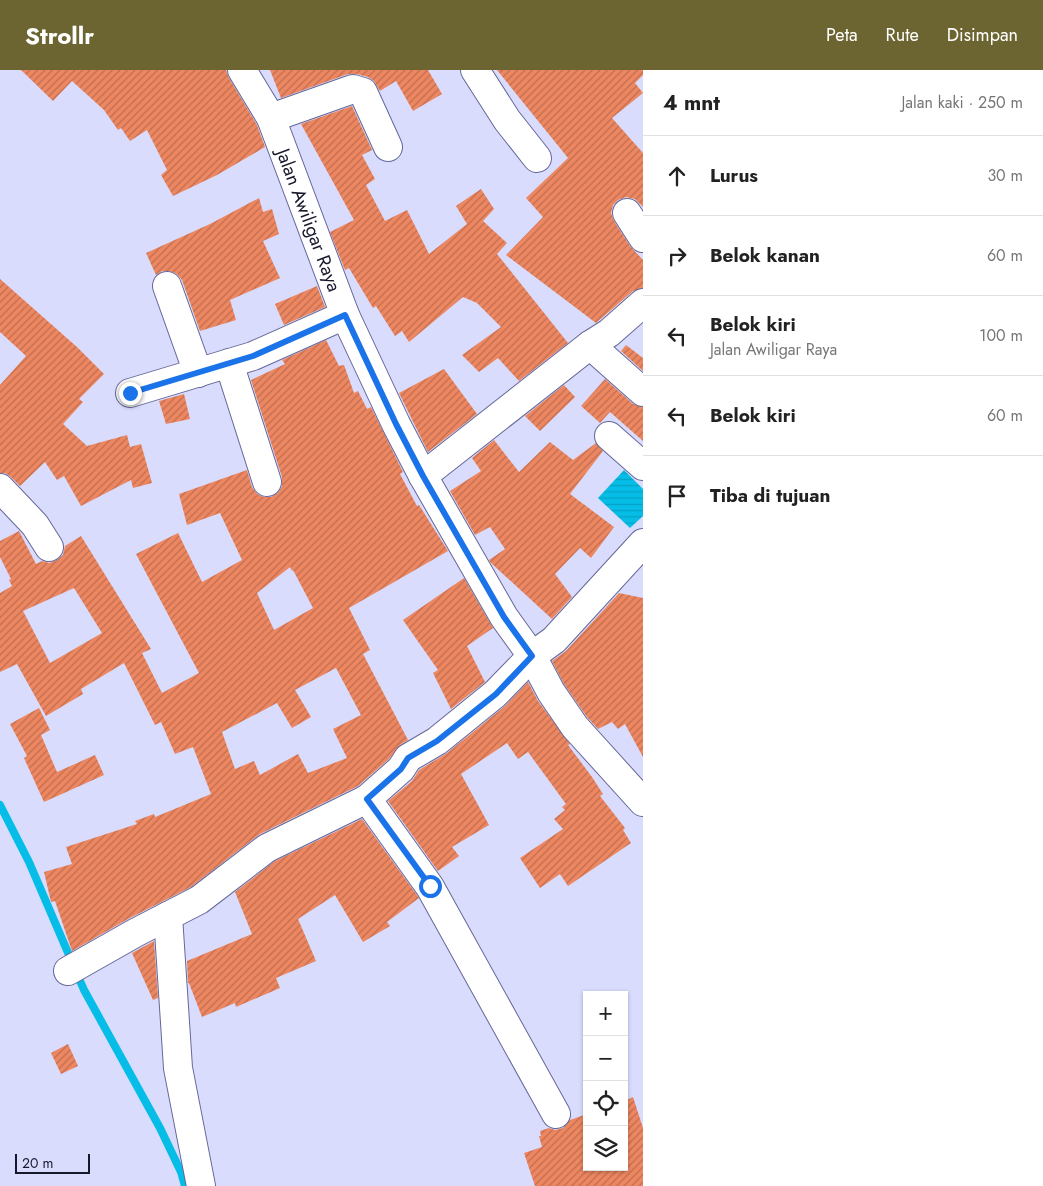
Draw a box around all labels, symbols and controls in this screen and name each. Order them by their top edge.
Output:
text: Strollr [25,18,94,53]
text: Peta [826,22,858,48]
text: Rute [886,22,919,48]
text: Disimpan [947,22,1018,48]
text: 4 mnt [663,88,720,118]
text: Jalan kaki · 250 m [902,91,1023,114]
street label: Jalan Awiligar Raya [269,142,348,296]
icon: ahead [663,162,691,190]
text: Lurus [710,162,758,189]
text: 30 m [987,164,1023,187]
icon: right [663,242,691,270]
text: Belok kanan [710,242,820,269]
text: 60 m [987,244,1023,267]
text: Belok kiri [710,311,796,338]
icon: left [663,322,691,350]
text: 100 m [979,324,1023,347]
text: Jalan Awiligar Raya [710,338,837,361]
route end [119,382,142,405]
icon: left [663,402,691,430]
text: Belok kiri [710,402,796,429]
text: 60 m [987,404,1023,427]
icon: arrive [663,482,691,510]
text: Tiba di tujuan [710,482,830,509]
route start [419,875,442,898]
map controls [583,991,628,1171]
button: + [583,991,628,1036]
button: − [583,1036,628,1081]
button: locate [583,1081,628,1126]
button: layers [583,1126,628,1171]
scale bar [15,1151,90,1174]
text: 20 m [22,1153,54,1173]

